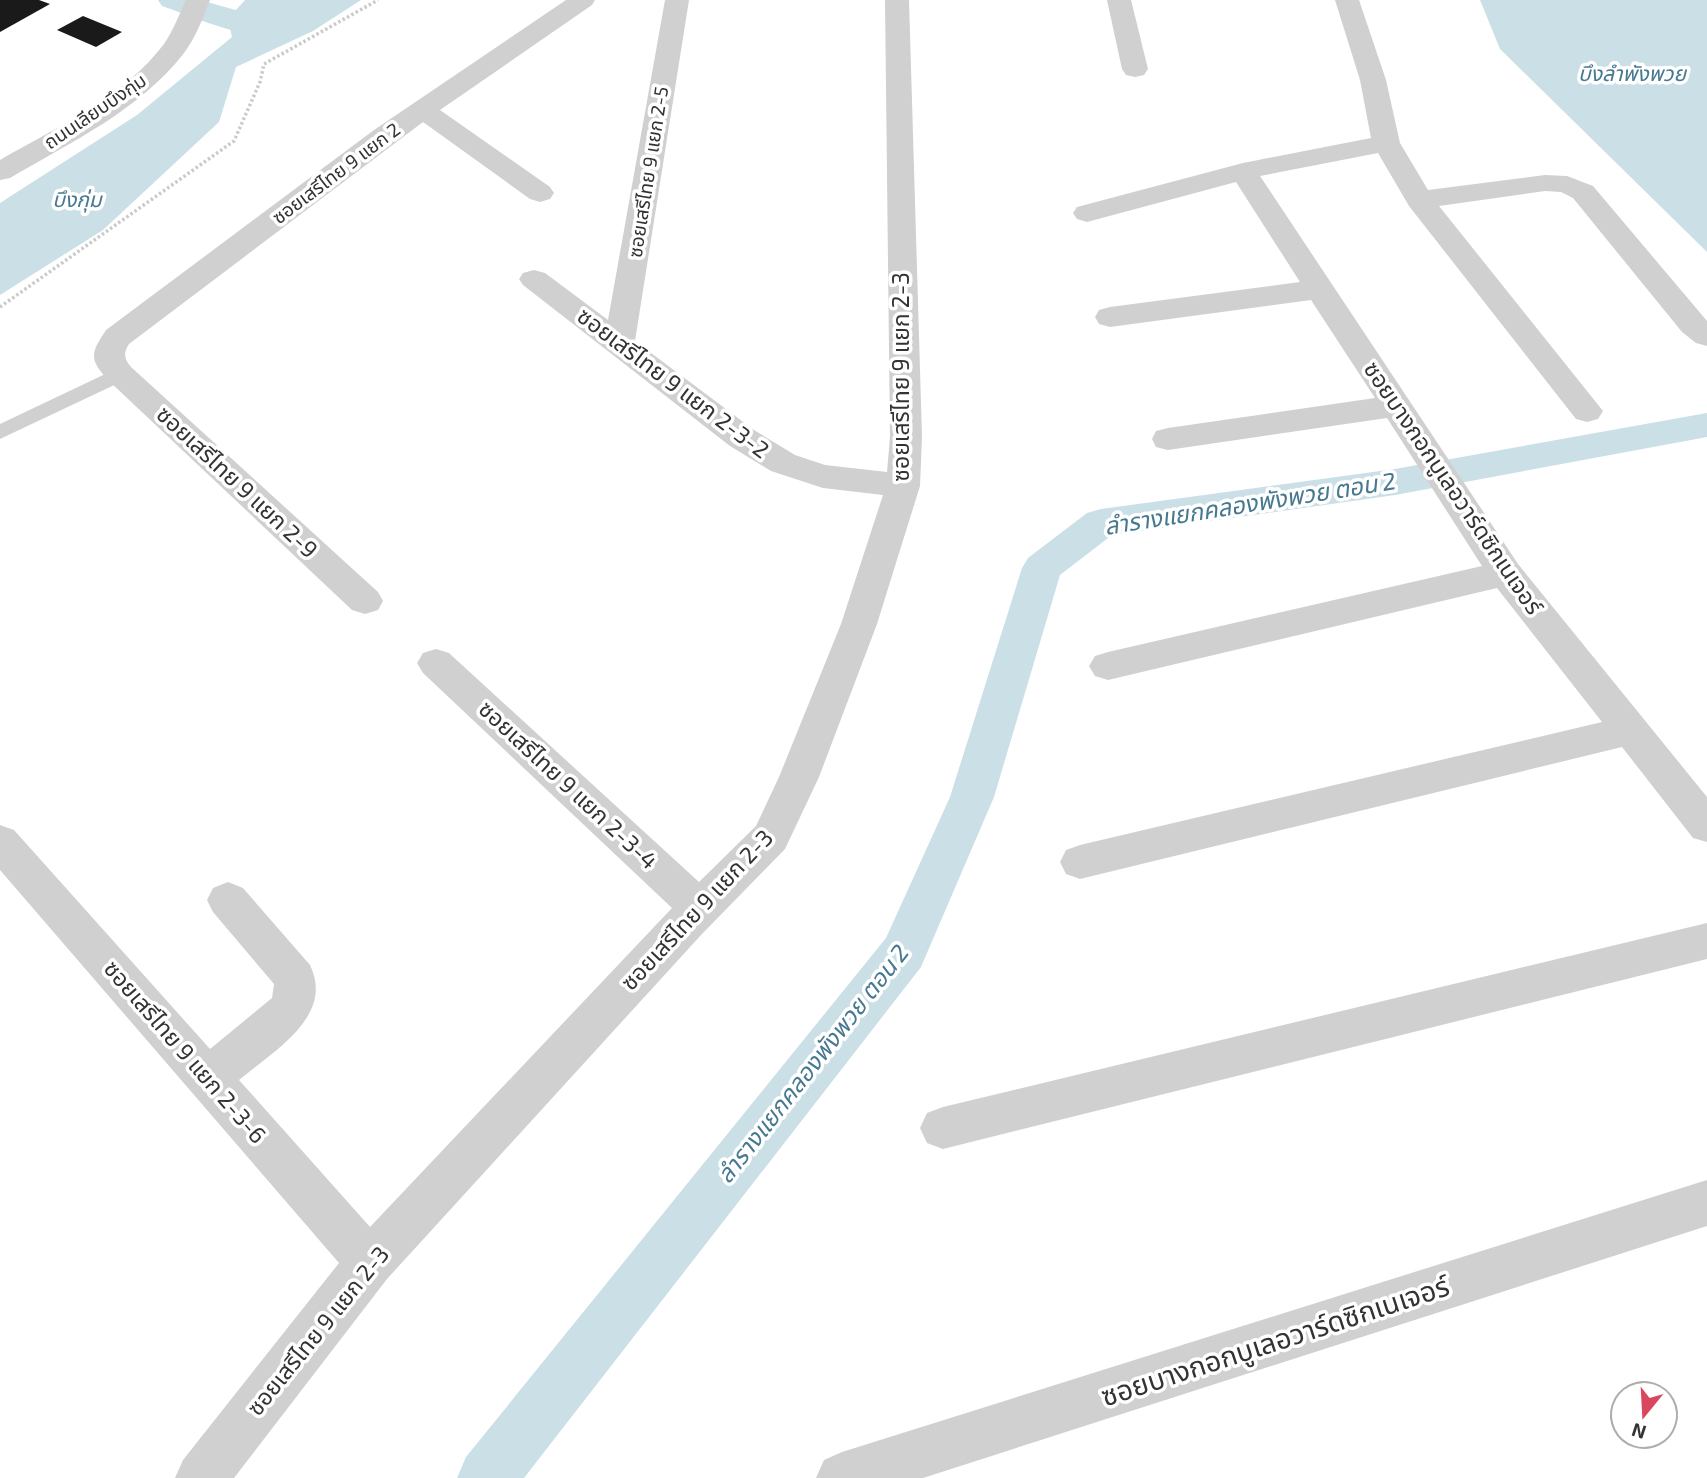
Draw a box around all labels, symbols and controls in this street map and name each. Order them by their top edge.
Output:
water label: บึงลำพังพวย [1578,60,1687,85]
street label: ถนนเลียบบึงกุ่ม [39,68,151,154]
street label: ซอยเสรีไทย 9 แยก 2-5 [623,85,672,259]
street label: ซอยเสรีไทย 9 แยก 2 [267,117,404,228]
water label: บึงกุ่ม [52,186,104,213]
street label: ซอยเสรีไทย 9 แยก 2-3 [886,272,914,482]
street label: ซอยเสรีไทย 9 แยก 2-3-2 [572,301,775,463]
street label: ซอยบางกอกบูเลอวาร์ดซิกเนเจอร์ [1357,356,1550,621]
street label: ซอยเสรีไทย 9 แยก 2-9 [151,399,324,563]
water label: ลำรางแยกคลองพังพวย ตอน 2 [1102,465,1398,540]
street label: ซอยเสรีไทย 9 แยก 2-3-4 [474,694,664,874]
street label: ซอยเสรีไทย 9 แยก 2-3 [615,823,778,996]
water label: ลำรางแยกคลองพังพวย ตอน 2 [710,938,914,1188]
street label: ซอยเสรีไทย 9 แยก 2-3-6 [99,954,273,1149]
street label: ซอยเสรีไทย 9 แยก 2-3 [240,1240,394,1421]
street label: ซอยบางกอกบูเลอวาร์ดซิกเนเจอร์ [1096,1267,1455,1414]
north arrow [1609,1380,1679,1450]
text: N [1629,1419,1649,1445]

